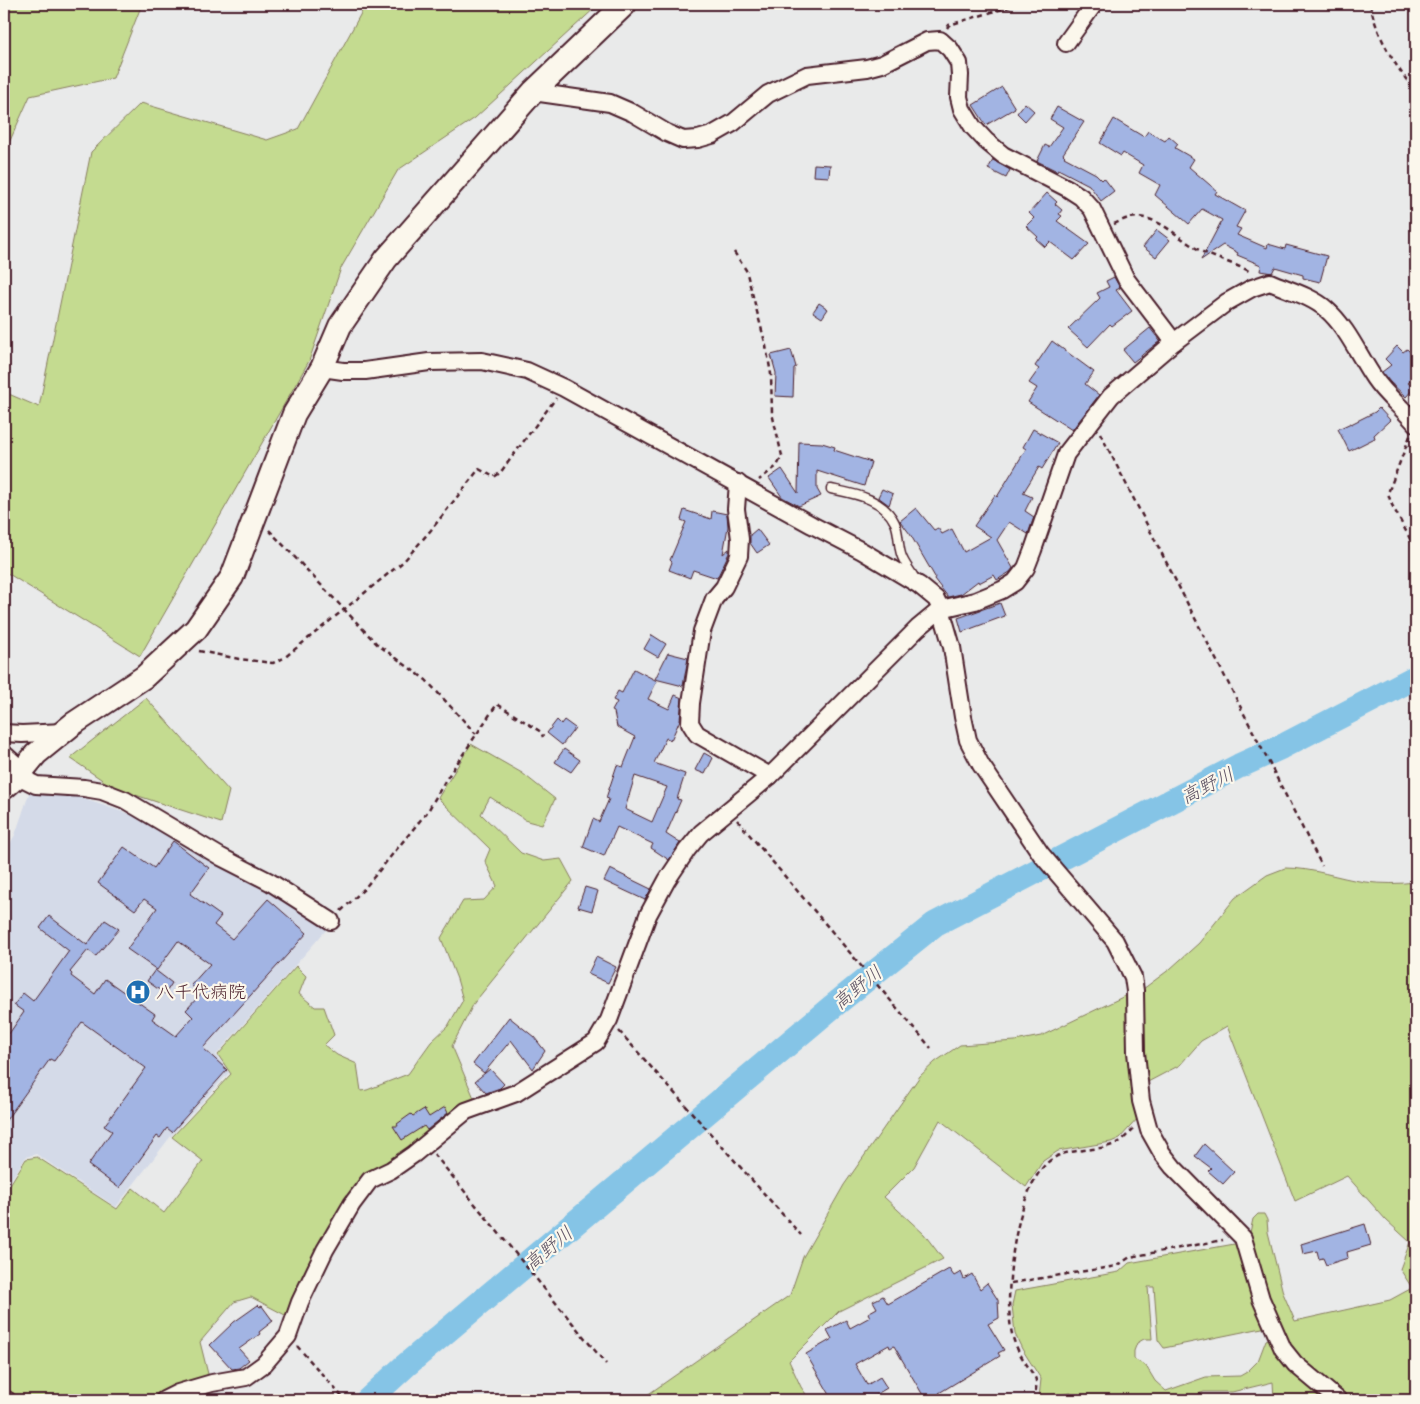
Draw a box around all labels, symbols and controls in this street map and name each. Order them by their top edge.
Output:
water label: 高野川 [1177,763,1240,813]
water label: 高野川 [829,961,890,1018]
hospital icon: 八千代病院 [125,979,151,1005]
place label: 八千代病院 [156,982,246,1007]
water label: 高野川 [520,1222,581,1279]

